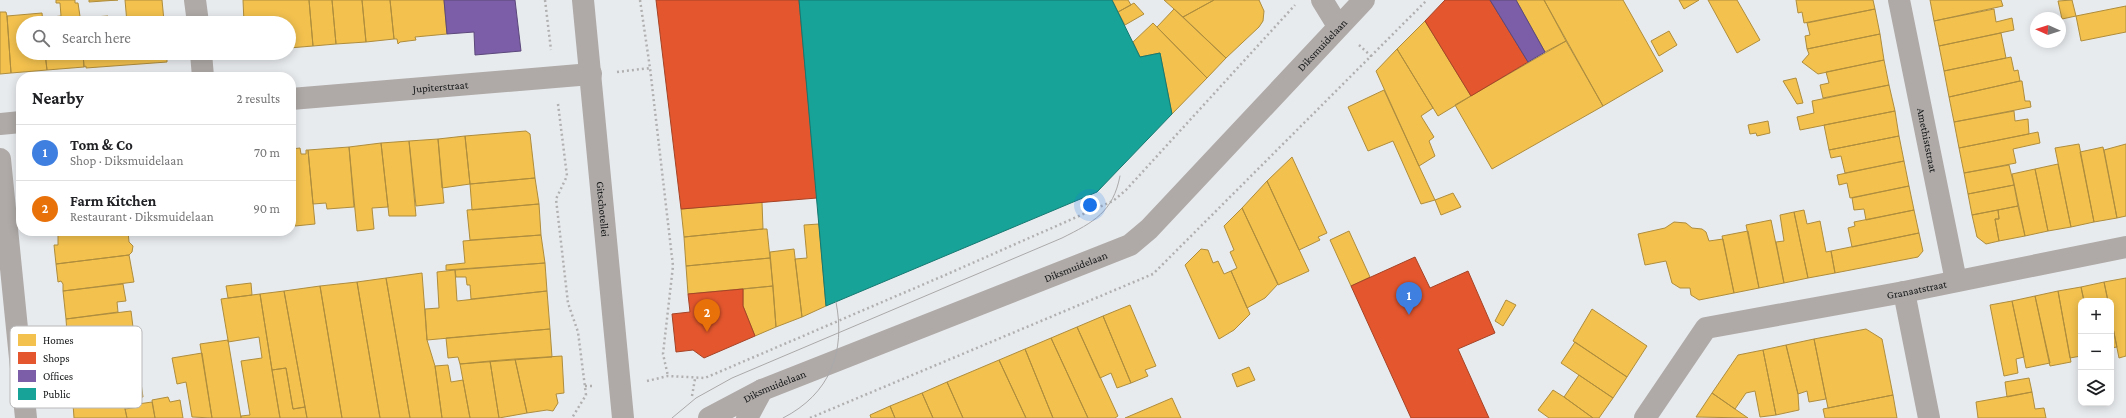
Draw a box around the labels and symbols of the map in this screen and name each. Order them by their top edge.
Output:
north arrow [2030,12,2066,48]
street label: Diksmuidelaan [1295,16,1349,73]
street label: Jupiterstraat [411,78,469,96]
street label: Amethiststraat [1915,107,1940,174]
street label: Gitschotellei [594,181,612,237]
your location [1080,195,1100,215]
street label: Diksmuidelaan [1042,249,1109,284]
street label: Granaatstraat [1886,277,1948,301]
pin: 1 [1396,282,1422,315]
pin: 2 [694,299,720,332]
legend [10,326,142,408]
text: Homes [43,334,74,346]
text: Shops [43,352,70,365]
street label: Diksmuidelaan [741,367,808,405]
text: Offices [43,370,73,382]
text: Public [43,388,71,400]

